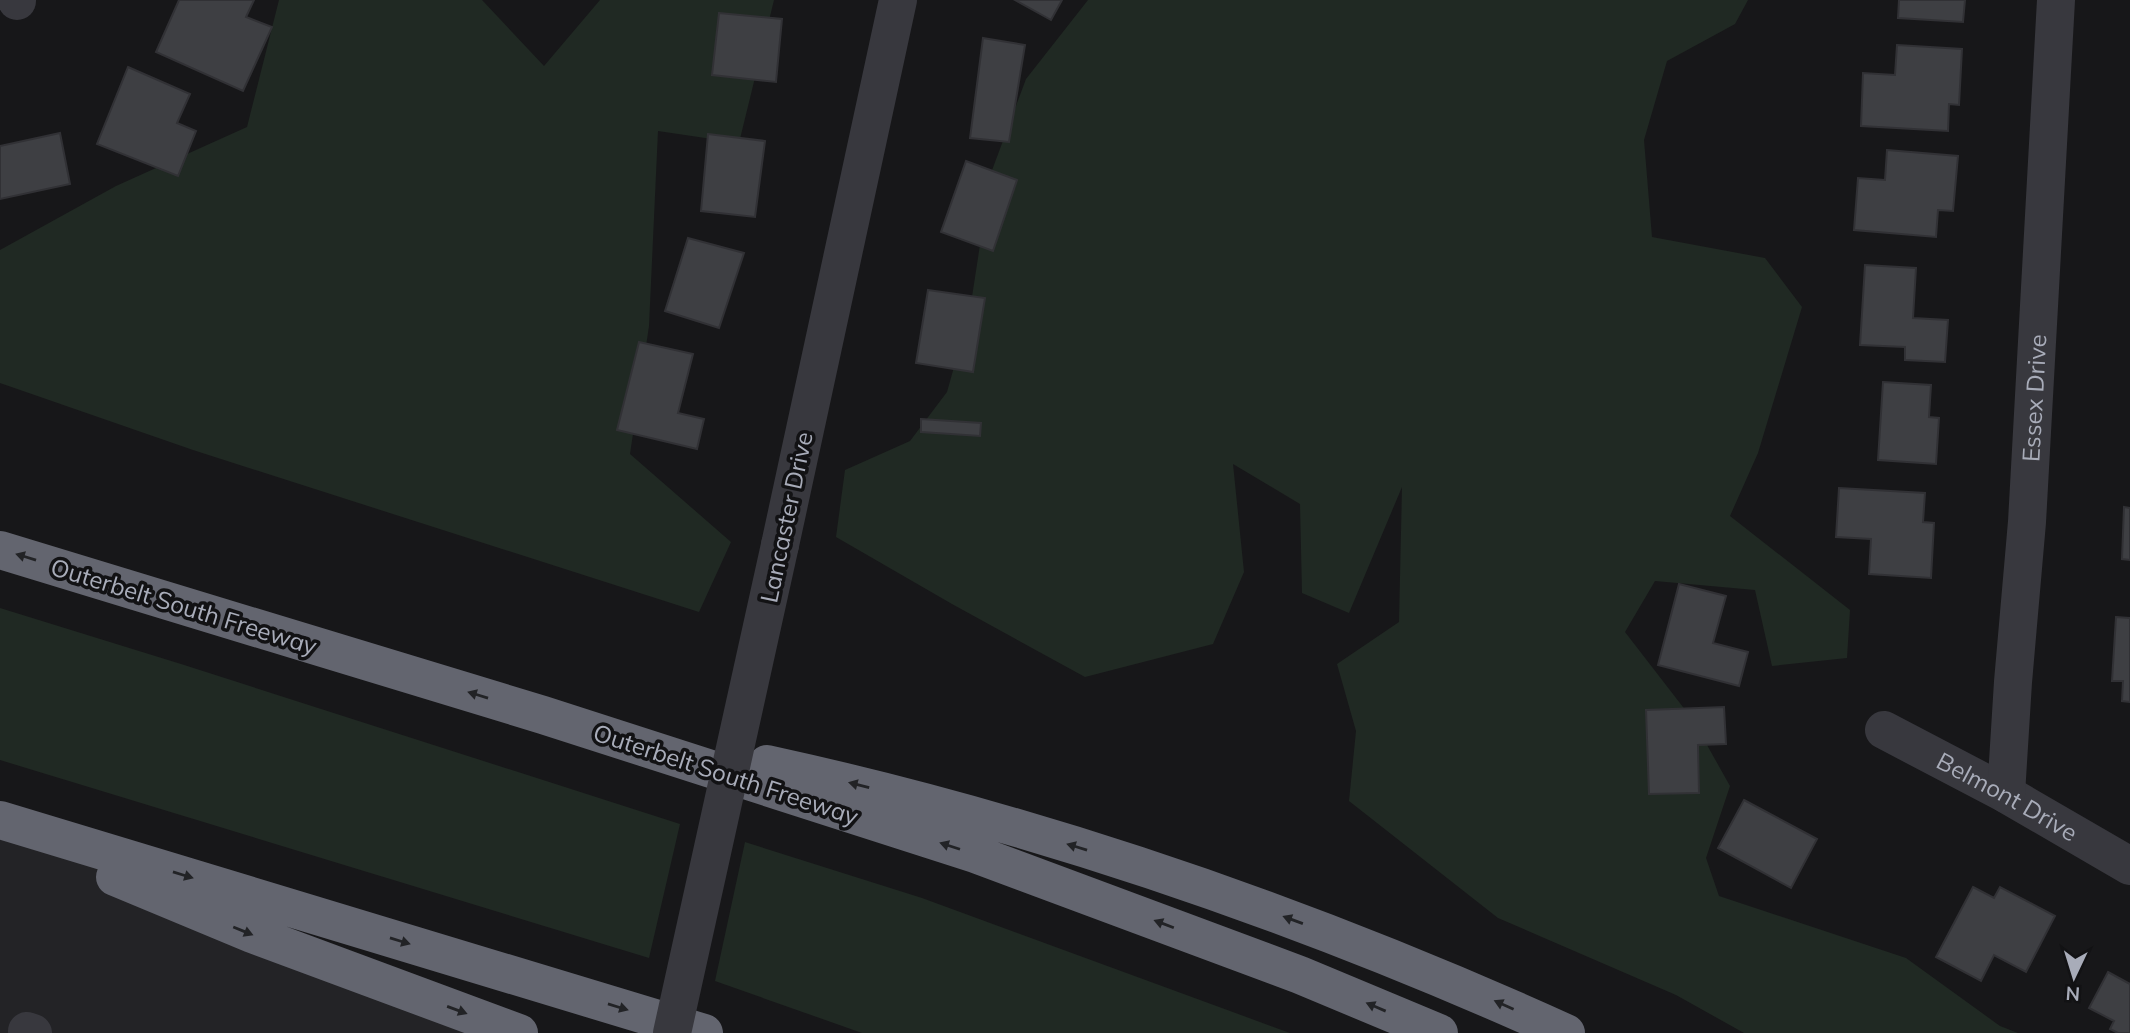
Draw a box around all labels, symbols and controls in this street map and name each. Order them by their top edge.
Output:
street label: Essex Drive [2015,333,2052,463]
street label: Lancaster Drive [753,429,819,605]
street label: Outerbelt South Freeway [47,551,321,661]
one-way arrow [15,552,36,562]
one-way arrow [467,690,488,700]
street label: Outerbelt South Freeway [590,717,863,831]
street label: Belmont Drive [1932,745,2083,847]
one-way arrow [847,779,869,790]
one-way arrow [940,840,961,850]
one-way arrow [1067,842,1088,852]
one-way arrow [172,870,193,881]
one-way arrow [1282,915,1303,926]
one-way arrow [1153,918,1174,929]
one-way arrow [233,925,254,936]
one-way arrow [390,936,411,947]
north arrow [2039,942,2109,1012]
text: N [2065,981,2081,1006]
one-way arrow [1494,999,1514,1011]
one-way arrow [1365,1001,1386,1012]
one-way arrow [608,1002,629,1013]
one-way arrow [446,1005,467,1016]

